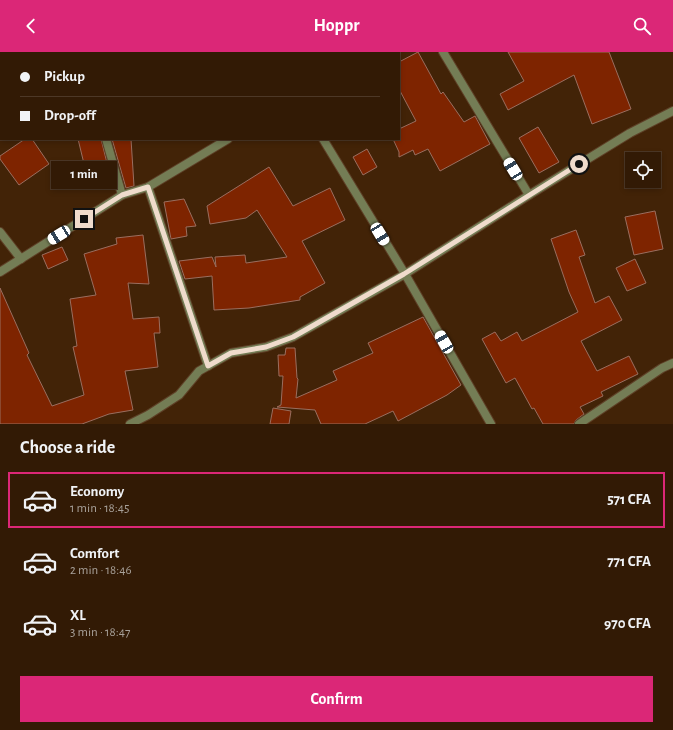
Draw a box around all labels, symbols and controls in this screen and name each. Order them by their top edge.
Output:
icon: back [20,15,42,37]
icon: search [631,15,653,37]
text: Hoppr [314,17,359,35]
text: Pickup [44,69,85,84]
text: Drop-off [44,108,96,123]
map controls [625,152,661,188]
button: locate [625,152,661,188]
route start [570,155,588,173]
car [502,156,524,182]
callout: 1 min [51,161,117,189]
text: 1 min [70,168,98,181]
route end [75,210,93,228]
car [369,221,391,247]
car [46,224,72,246]
car [433,329,455,355]
text: Choose a ride [20,439,115,457]
icon: car [22,482,58,518]
text: Economy [70,484,124,499]
text: 571 CFA [607,492,651,507]
text: 1 min · 18:45 [70,502,129,515]
icon: car [22,544,58,580]
text: Comfort [70,546,119,561]
text: 771 CFA [607,554,651,569]
text: 2 min · 18:46 [70,564,132,577]
icon: car [22,606,58,642]
text: XL [70,608,86,623]
text: 970 CFA [604,616,651,631]
text: 3 min · 18:47 [70,626,130,639]
button: Confirm [20,676,653,722]

